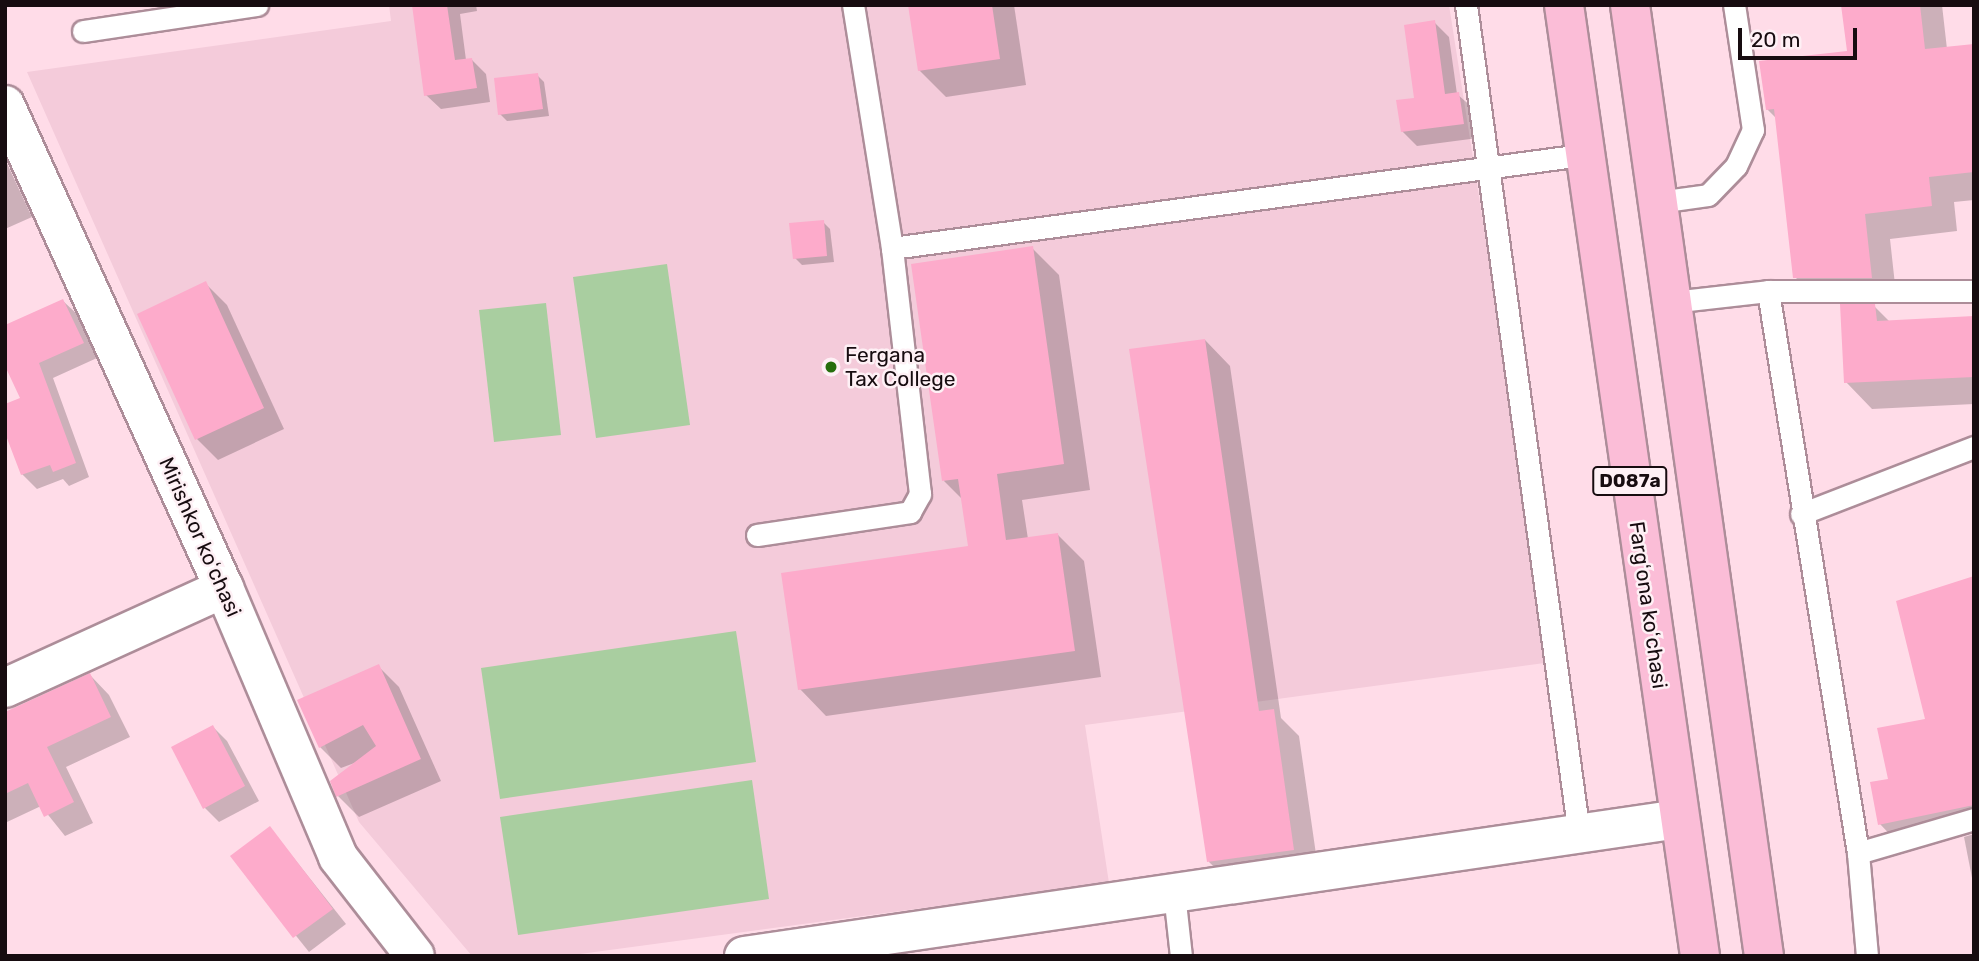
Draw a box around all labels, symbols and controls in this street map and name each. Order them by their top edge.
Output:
scale bar [1741,14,1860,58]
text: 20 m [1751,27,1800,52]
place label: Fergana Tax College [845,342,956,392]
marker: Fergana Tax College [823,359,839,375]
street label: Mirishkor koʻchasi [153,453,247,621]
road number: D087a [1592,466,1668,496]
street label: Fargʻona koʻchasi [1624,520,1672,690]

